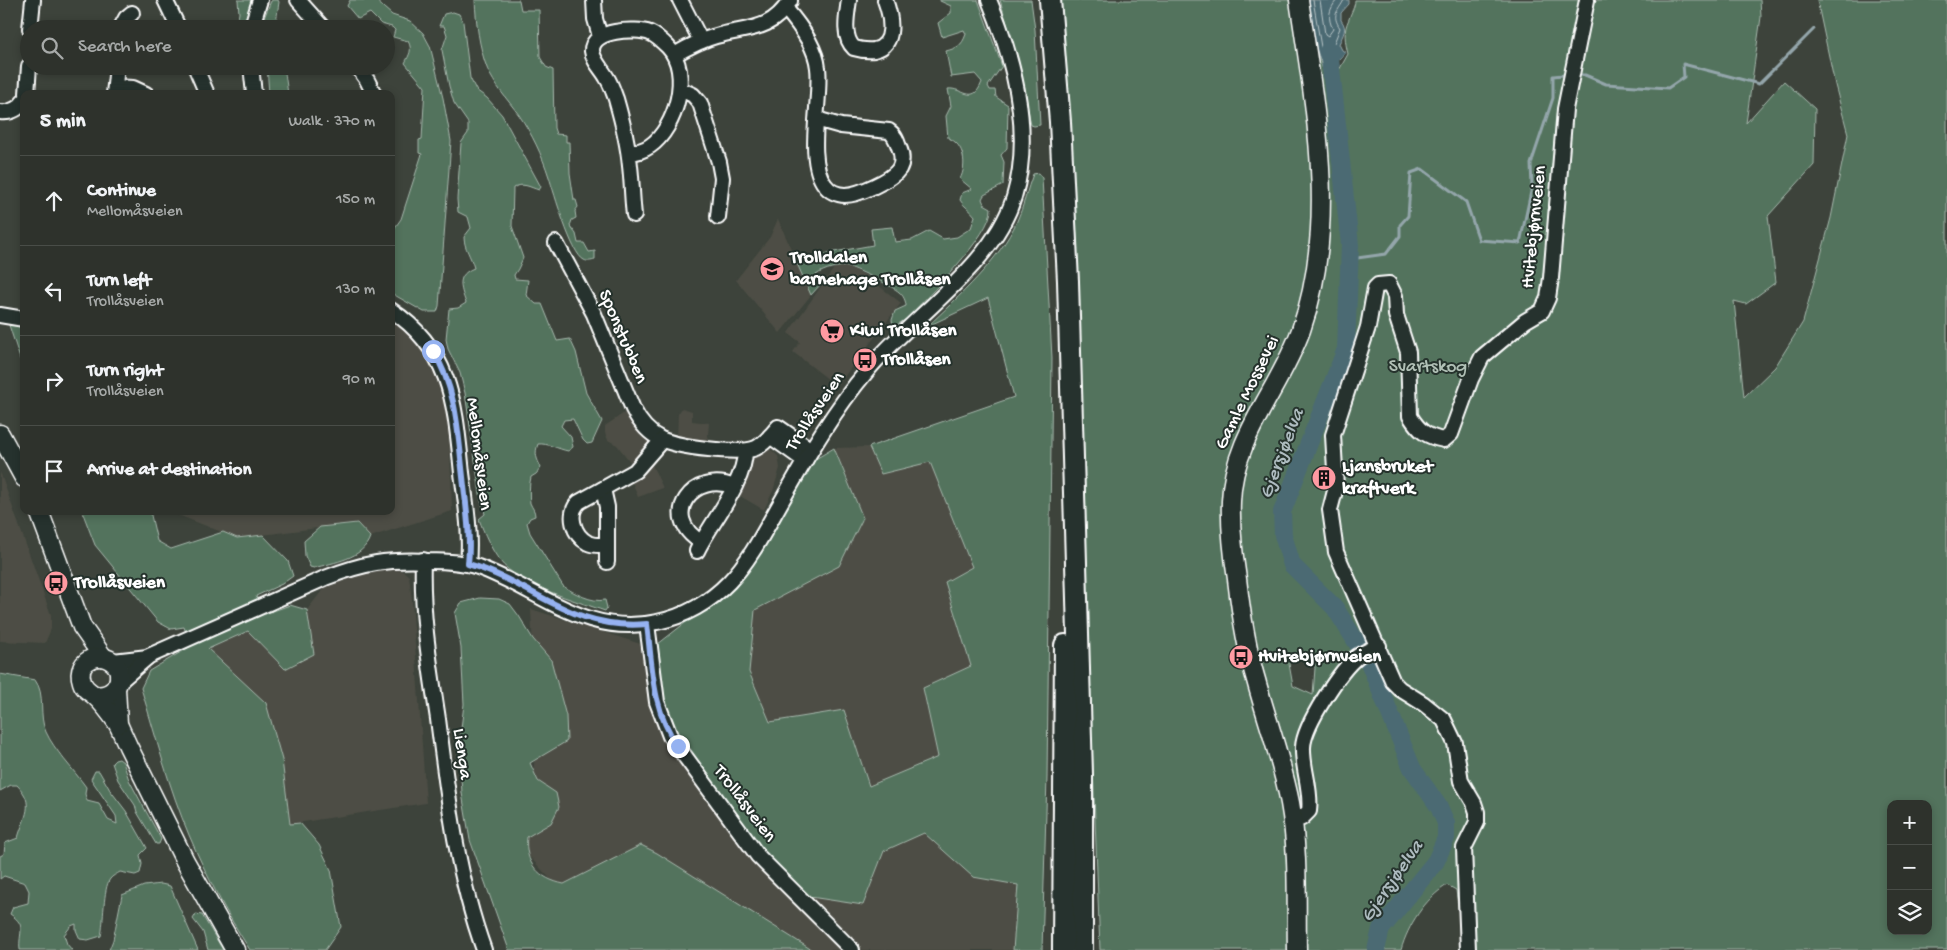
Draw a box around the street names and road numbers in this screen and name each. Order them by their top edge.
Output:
street label: Hvitebjørnveien [1517,165,1553,289]
street label: Sponstubben [592,287,652,387]
street label: Gamle Mossevei [1211,332,1285,454]
street label: Trollåsveien [780,368,851,457]
street label: Mellomåsveien [460,396,496,512]
street label: Lienga [446,727,476,782]
street label: Trollåsveien [707,760,781,847]

